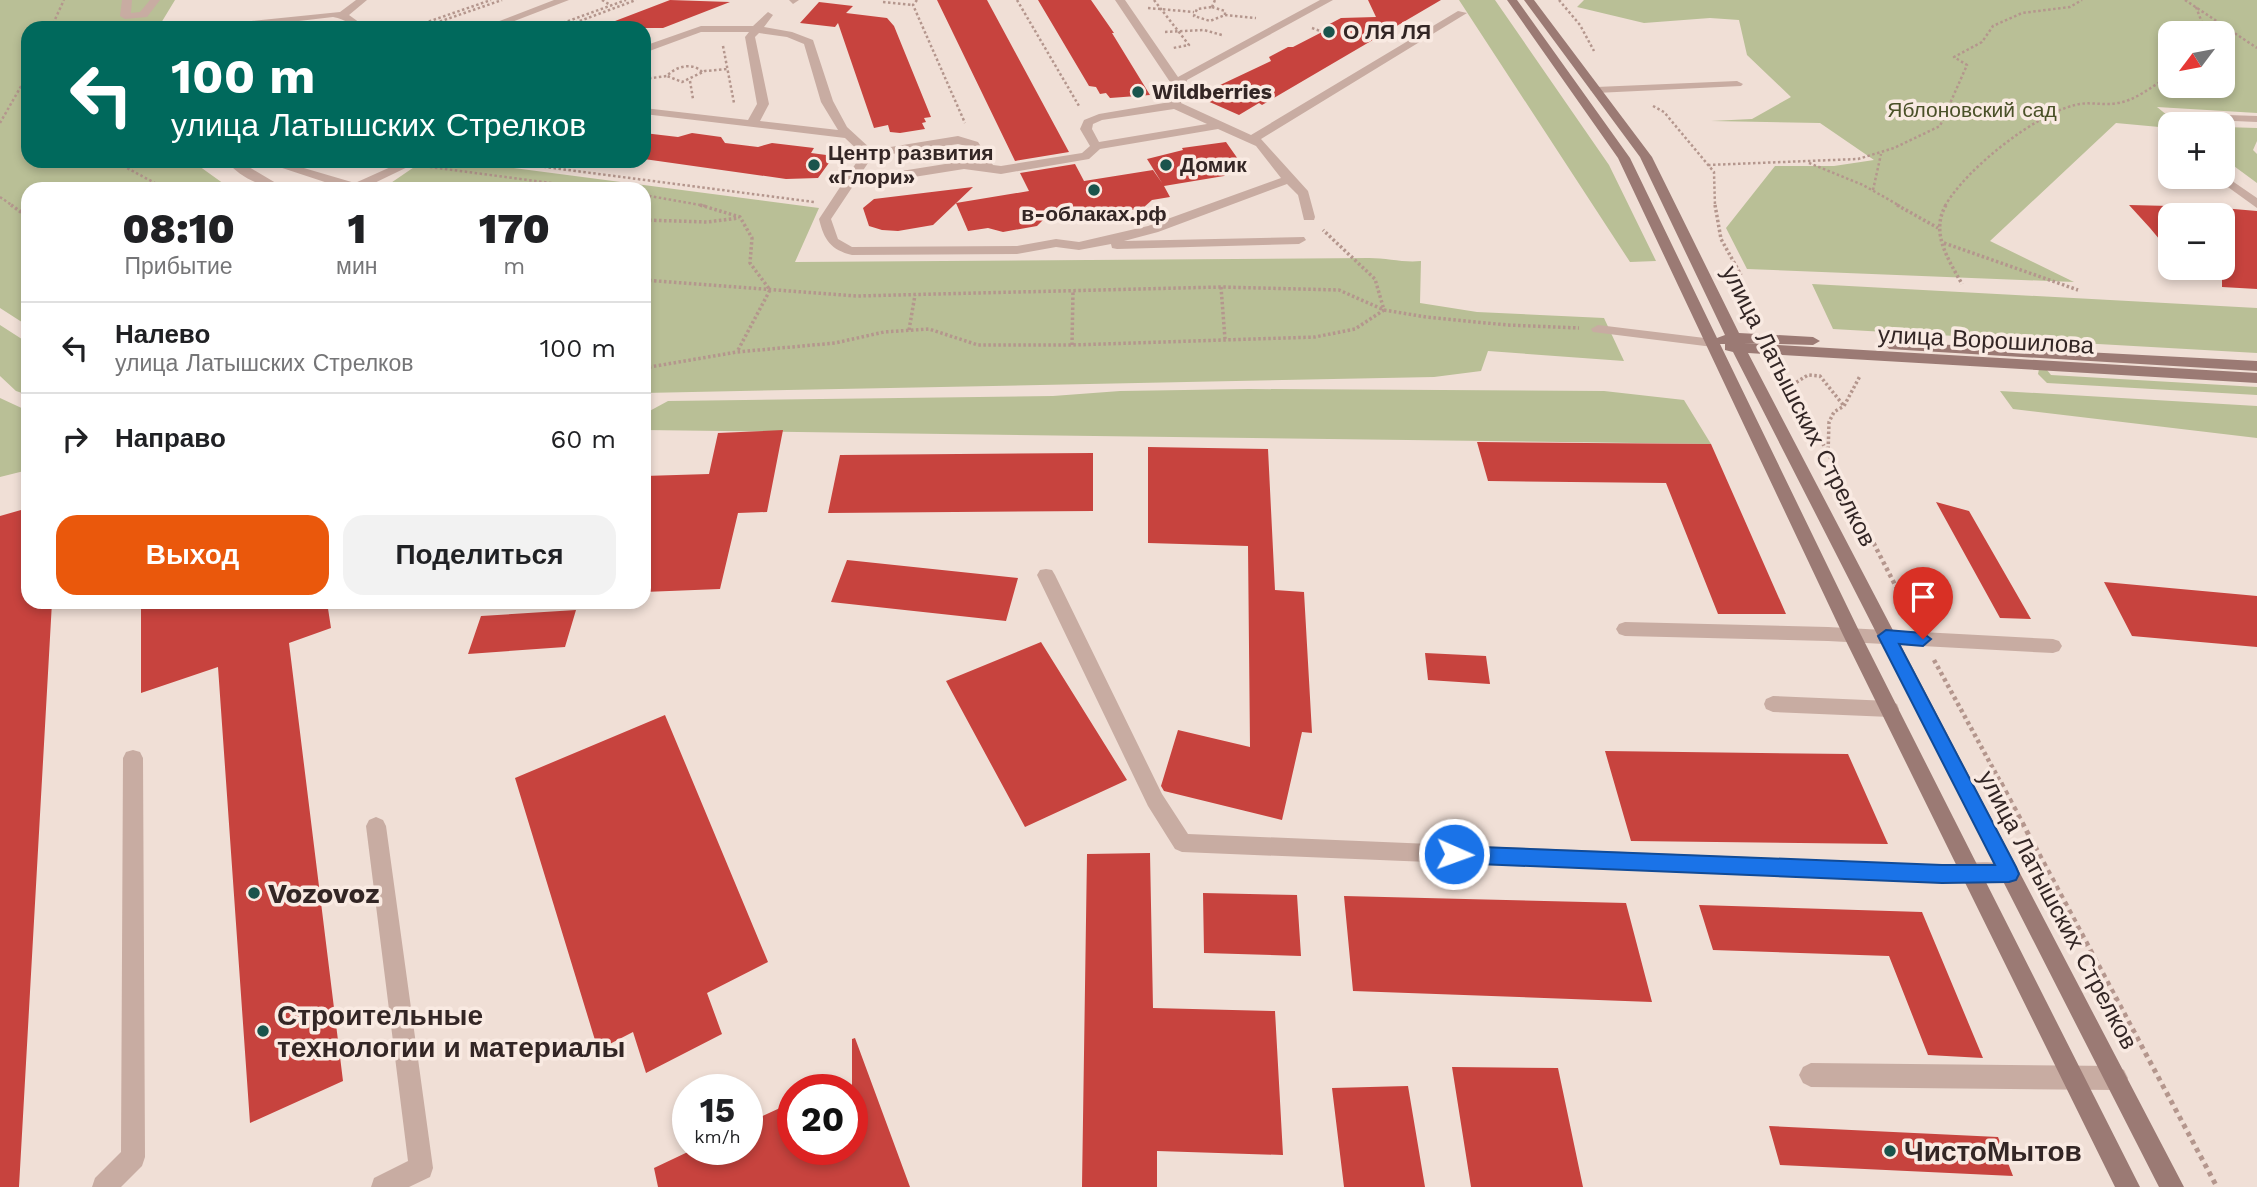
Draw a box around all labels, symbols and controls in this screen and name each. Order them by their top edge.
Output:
place label: О ЛЯ ЛЯ [1343,19,1431,44]
north arrow [2158,21,2235,98]
map controls [2158,21,2235,280]
marker: О ЛЯ ЛЯ [1321,24,1337,40]
text: 100 m [171,47,315,105]
icon: left [56,49,147,140]
place label: Wildberries [1152,79,1272,104]
marker: Wildberries [1130,84,1146,100]
park label: Яблоновский сад [1887,97,2057,122]
text: улица Латышских Стрелков [171,106,586,144]
button: + [2158,112,2235,189]
place label: Центр развития «Глори» [828,140,994,189]
place label: Домик [1180,152,1247,177]
marker: Центр развития «Глори» [806,157,822,173]
marker: Домик [1158,157,1174,173]
marker: в-облаках.рф [1086,182,1102,198]
place label: в-облаках.рф [1021,201,1167,226]
button: − [2158,203,2235,280]
text: 08:10 [122,204,235,253]
text: 1 [347,204,366,253]
text: 170 [479,204,550,253]
text: Прибытие [125,253,233,280]
text: мин [336,253,377,280]
text: m [503,253,525,280]
street label: улица Латышских Стрелков [1716,261,1882,551]
text: Налево [115,319,210,349]
street label: улица Ворошилова [1877,320,2095,360]
icon: left [56,329,94,367]
text: 100 m [540,333,616,363]
text: улица Латышских Стрелков [115,350,413,377]
icon: right [56,420,94,458]
text: Направо [115,423,226,453]
text: 60 m [550,424,616,454]
button: Выход [56,515,329,595]
button: Поделиться [343,515,616,595]
pin [1893,567,1953,639]
icon: arrive [1904,578,1942,616]
street label: улица Латышских Стрелков [1973,766,2143,1054]
position arrow [1417,817,1491,891]
place label: Vozovoz [268,877,380,910]
marker: Vozovoz [246,885,262,901]
place label: Строительные технологии и материалы [277,999,625,1064]
marker: Строительные технологии и материалы [255,1023,271,1039]
speed limit sign: 20 [777,1074,868,1165]
text: 15 [700,1089,735,1131]
text: km/h [694,1126,741,1147]
place label: ЧистоМытов [1904,1135,2082,1168]
marker: ЧистоМытов [1882,1143,1898,1159]

